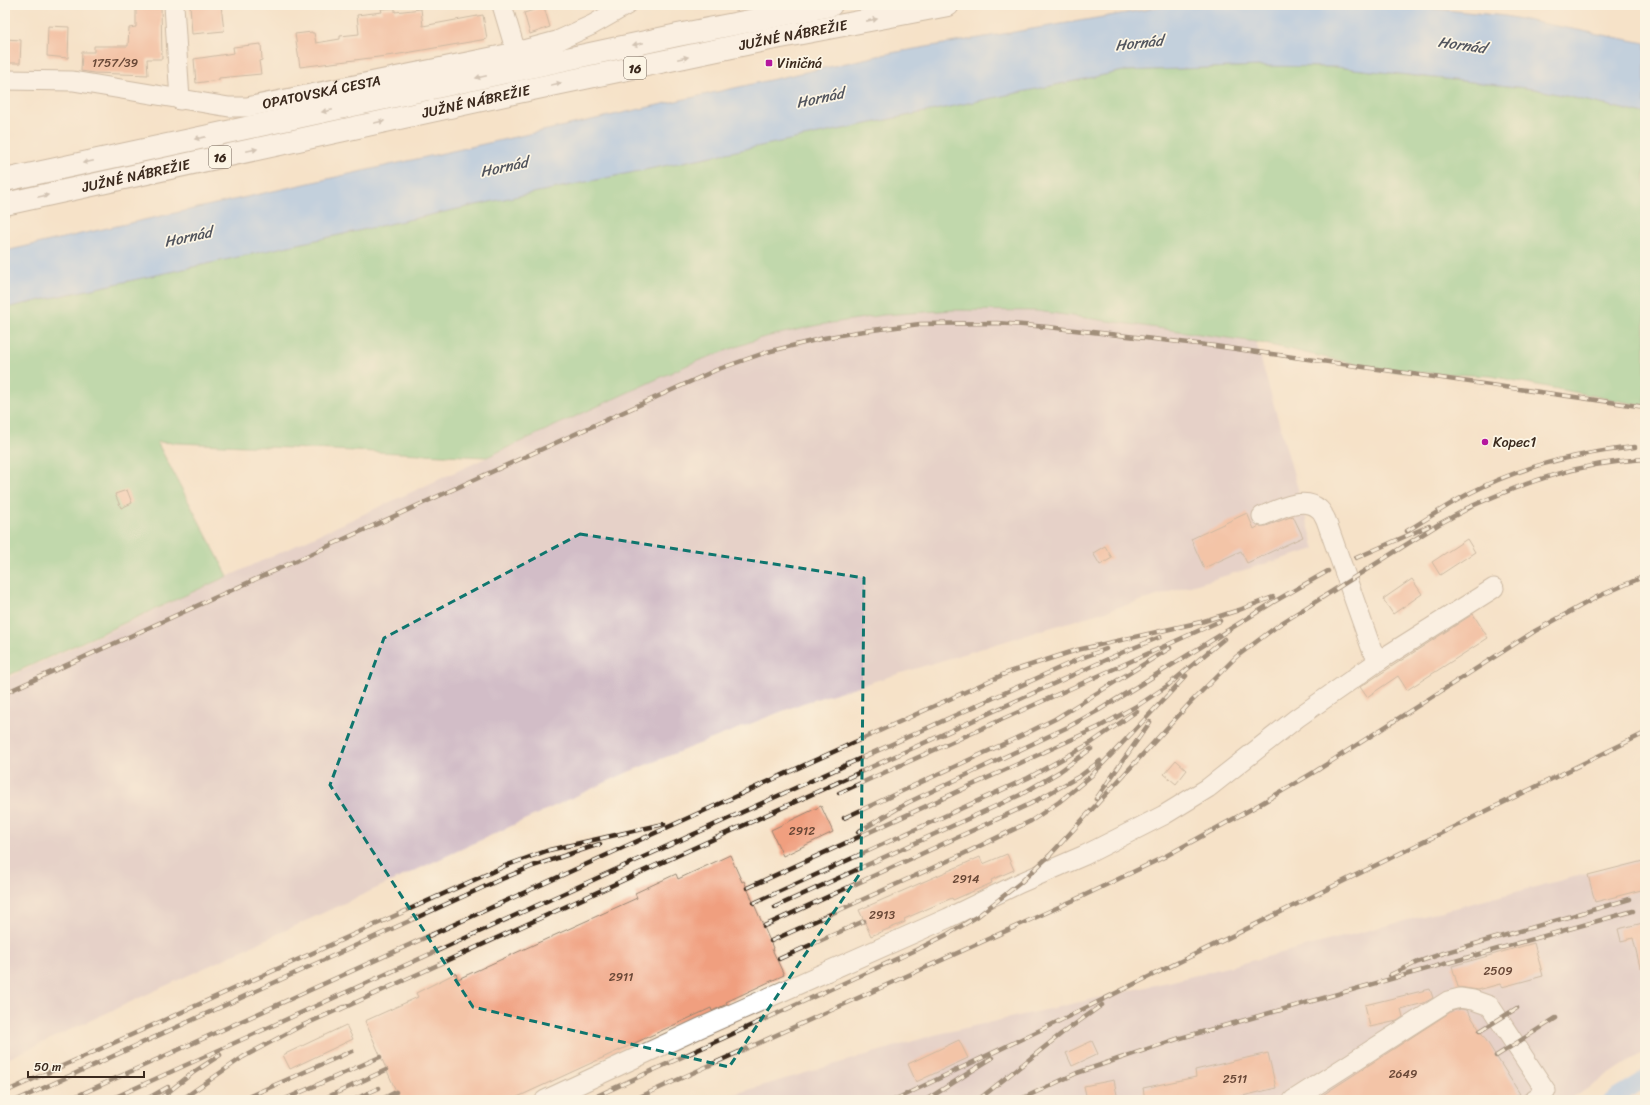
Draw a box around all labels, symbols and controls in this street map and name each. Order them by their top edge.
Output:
street label: JUŽNÉ NÁBREŽIE [736,12,851,58]
one-way arrow [866,17,878,23]
water label: Hornád [1114,27,1168,58]
water label: Hornád [1436,29,1492,62]
one-way arrow [632,42,644,48]
place label: Viničná [777,51,822,76]
house number: 1757/39 [92,52,138,74]
one-way arrow [677,54,690,60]
road number: 16 [624,57,646,79]
marker: Viničná [764,58,774,68]
street label: OPATOVSKÁ CESTA [260,68,383,116]
one-way arrow [475,75,488,81]
street label: JUŽNÉ NÁBREŽIE [419,77,533,125]
water label: Hornád [794,79,850,116]
one-way arrow [550,81,562,87]
one-way arrow [321,108,333,114]
one-way arrow [373,119,385,125]
one-way arrow [194,135,206,141]
road number: 16 [209,146,231,168]
one-way arrow [246,146,258,152]
water label: Hornád [478,148,534,185]
street label: JUŽNÉ NÁBREŽIE [79,151,194,200]
one-way arrow [82,160,94,166]
one-way arrow [37,192,49,198]
water label: Hornád [162,218,218,255]
place label: Kopec1 [1493,430,1536,455]
marker: Kopec1 [1480,437,1490,447]
house number: 2912 [789,820,815,842]
house number: 2914 [953,868,980,890]
house number: 2913 [869,904,895,926]
house number: 2509 [1483,960,1513,982]
house number: 2911 [609,966,633,988]
scale bar [28,1053,144,1079]
text: 50 m [34,1056,61,1078]
house number: 2649 [1389,1063,1417,1085]
house number: 2511 [1223,1068,1247,1090]

